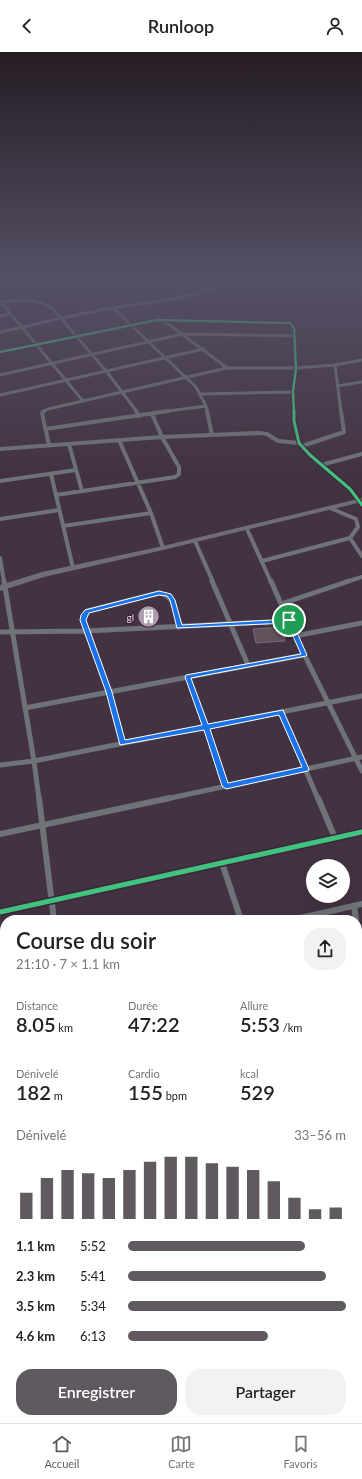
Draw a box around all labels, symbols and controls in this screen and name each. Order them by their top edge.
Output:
icon: back [16,15,38,37]
text: Runloop [148,15,214,37]
icon: person [324,15,346,37]
pin [272,603,306,637]
building icon: gl [136,604,162,630]
icon: arrive [278,609,300,631]
place label: gl [126,611,134,623]
map controls [306,859,350,903]
button: layers [306,859,350,903]
text: Course du soir [16,927,156,954]
button: share [304,928,346,970]
text: 21:10 · 7 × 1.1 km [16,956,120,972]
text: Distance [16,999,58,1012]
text: Durée [128,999,158,1012]
text: Allure [240,999,268,1012]
text: 8.05 [16,1012,56,1036]
text: 47:22 [128,1012,179,1036]
text: 5:53 [240,1012,280,1036]
text: km [56,1021,73,1034]
text: /km [280,1021,302,1034]
text: Dénivelé [16,1067,59,1080]
text: Cardio [128,1067,160,1080]
text: kcal [240,1067,259,1080]
text: 182 [16,1080,51,1104]
text: 155 [128,1080,163,1104]
text: 529 [240,1080,275,1104]
text: m [51,1089,63,1102]
text: bpm [163,1089,187,1102]
text: Dénivelé [16,1127,66,1143]
text: 33–56 m [294,1127,346,1143]
text: 1.1 km [16,1238,55,1254]
text: 5:52 [80,1238,106,1254]
text: 2.3 km [16,1268,55,1284]
text: 5:41 [80,1268,106,1284]
text: 3.5 km [16,1298,55,1314]
text: 5:34 [80,1298,106,1314]
text: 4.6 km [16,1328,55,1344]
text: 6:13 [80,1328,106,1344]
button: Enregistrer [16,1369,177,1415]
button: Partager [185,1369,346,1415]
tab: Accueil [44,1433,79,1470]
tab: Carte [168,1433,195,1470]
tab: Favoris [284,1433,318,1470]

